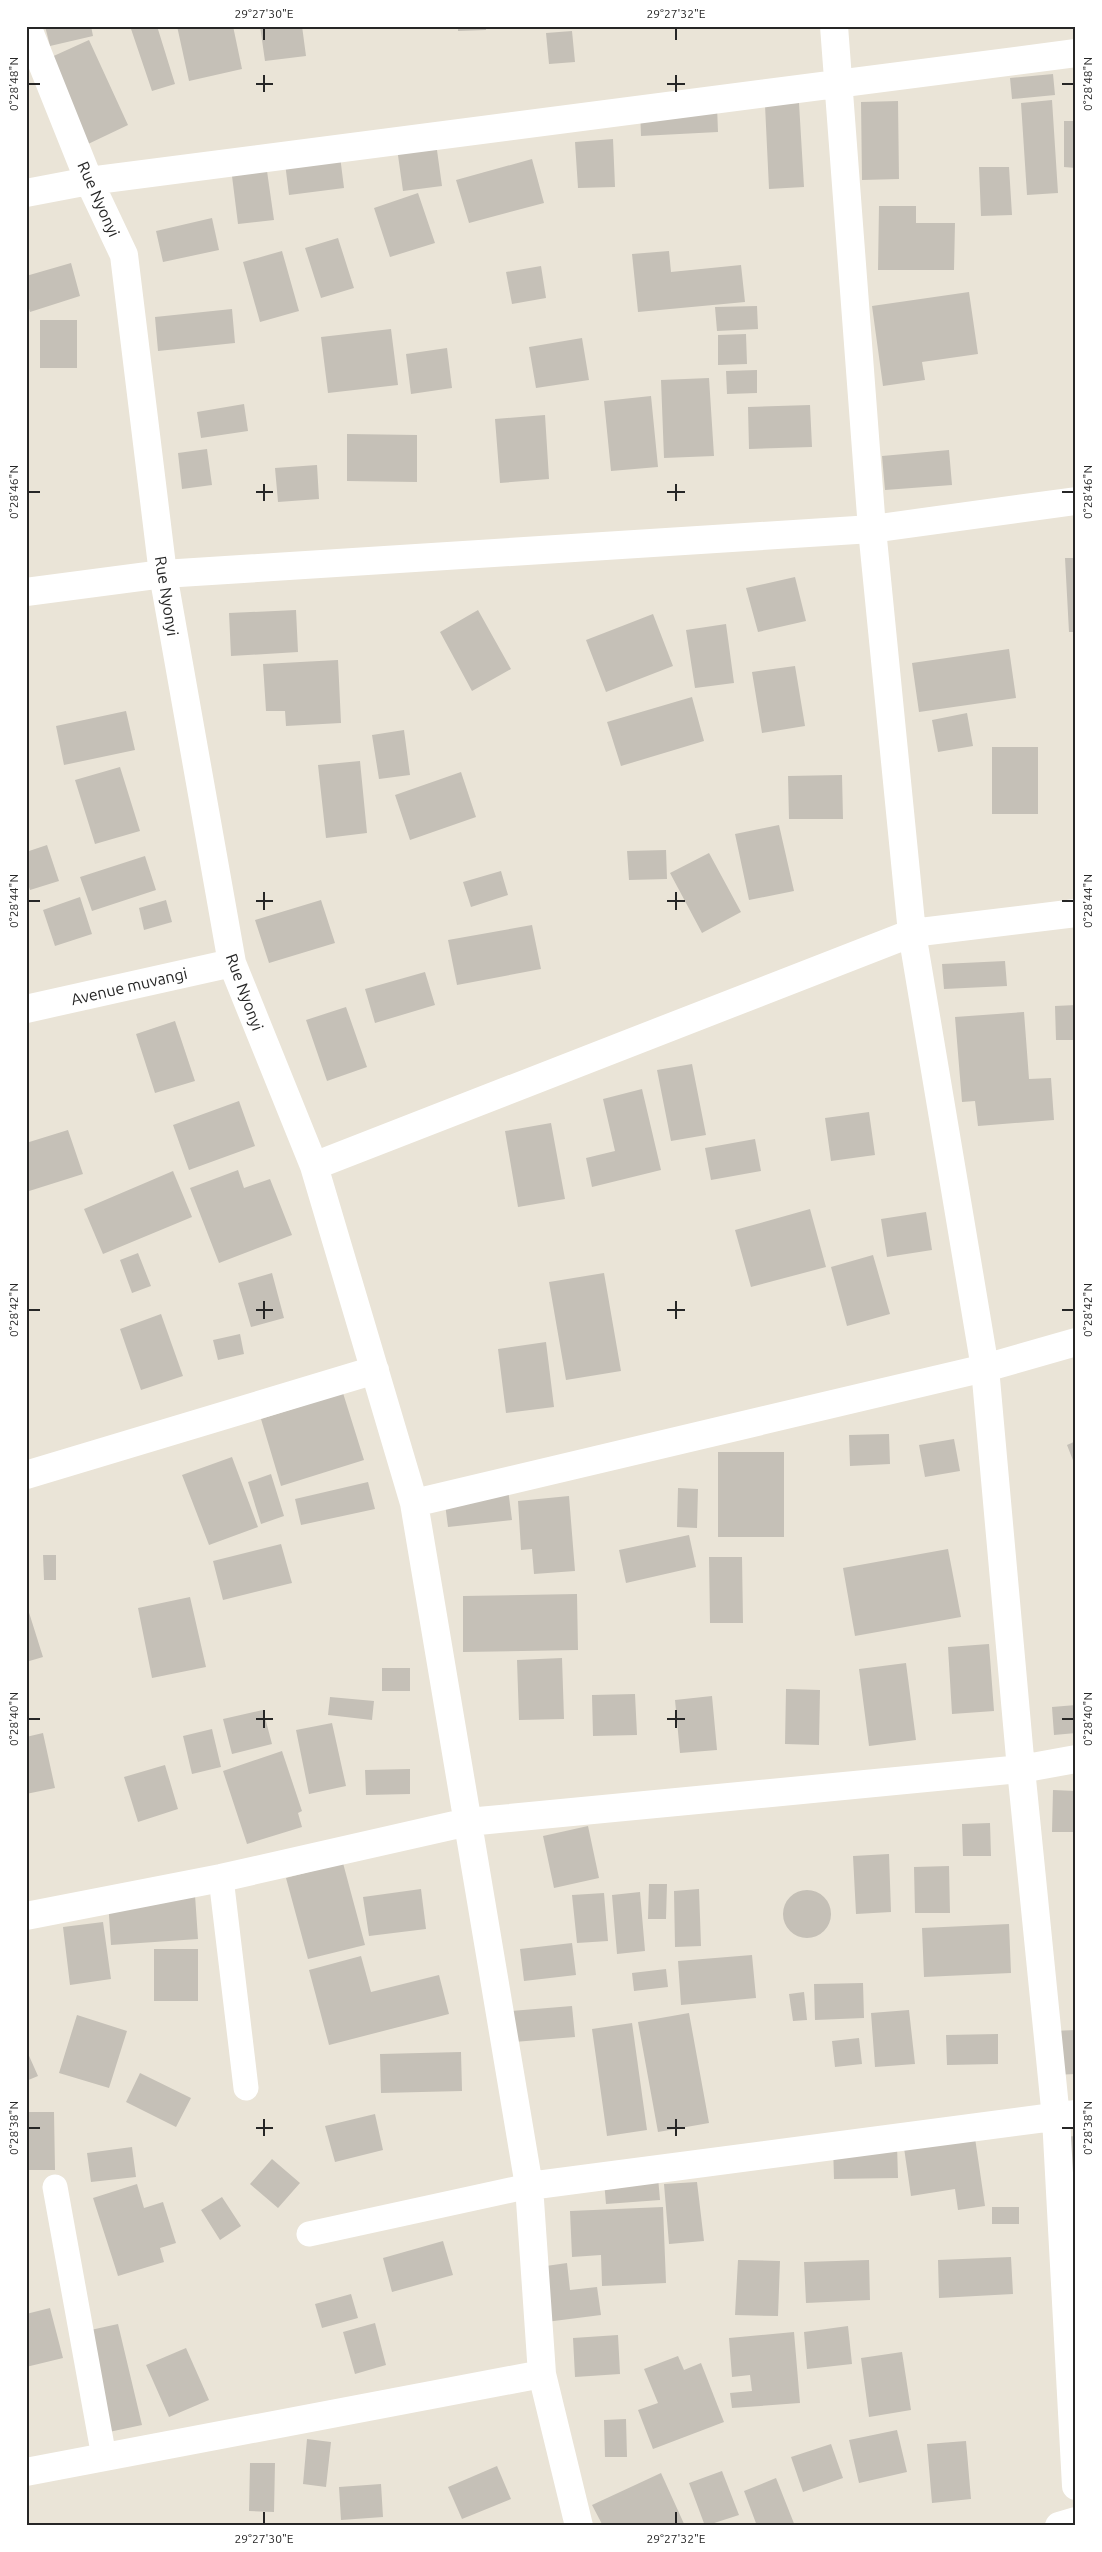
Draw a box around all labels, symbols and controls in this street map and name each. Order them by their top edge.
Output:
text: 29°27'30"E [235,7,294,20]
text: 29°27'32"E [647,7,706,20]
text: 0°28'48"N [7,57,20,111]
text: 0°28'48"N [1081,57,1094,111]
street label: Rue Nyonyi [74,158,124,240]
text: 0°28'46"N [7,465,20,519]
text: 0°28'46"N [1081,465,1094,519]
street label: Rue Nyonyi [152,555,182,637]
text: 0°28'44"N [7,874,20,928]
text: 0°28'44"N [1081,874,1094,928]
street label: Rue Nyonyi [223,951,267,1033]
street label: Avenue muvangi [69,964,189,1008]
text: 0°28'42"N [7,1283,20,1337]
text: 0°28'42"N [1081,1283,1094,1337]
text: 0°28'40"N [7,1692,20,1746]
text: 0°28'40"N [1081,1692,1094,1746]
text: 0°28'38"N [7,2101,20,2155]
text: 0°28'38"N [1081,2101,1094,2155]
text: 29°27'30"E [235,2532,294,2545]
text: 29°27'32"E [647,2532,706,2545]

